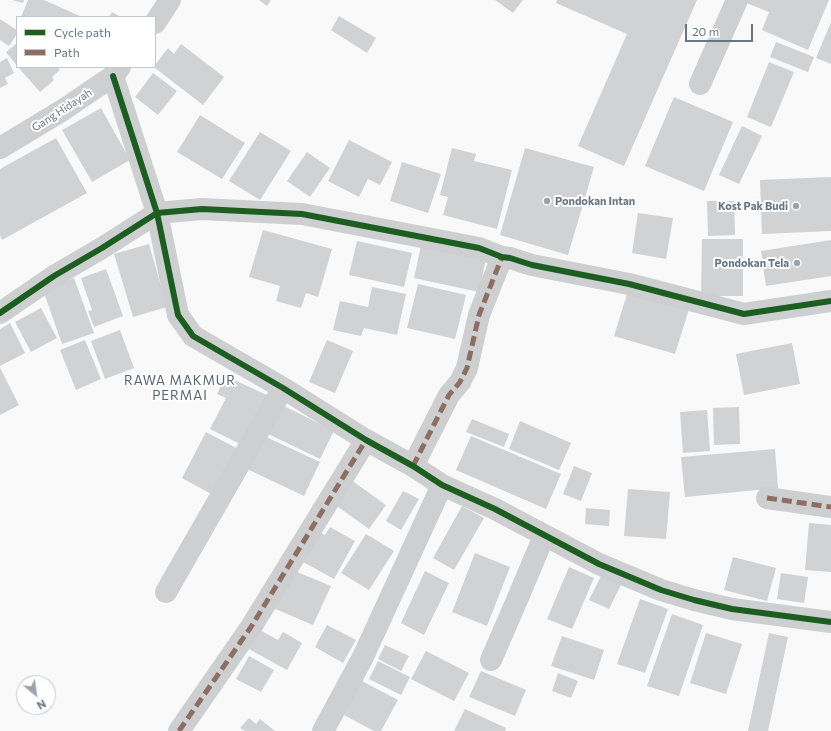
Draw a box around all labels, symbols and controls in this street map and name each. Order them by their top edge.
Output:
legend [16,16,156,68]
scale bar [687,16,755,42]
text: 20 m [692,24,719,38]
text: Cycle path [54,25,111,39]
text: Path [54,45,80,59]
street label: Gang Hidayah [30,86,94,134]
place label: Pondokan Intan [555,194,635,208]
marker: Pondokan Intan [542,196,552,206]
place label: Kost Pak Budi [718,199,788,213]
marker: Kost Pak Budi [791,201,801,211]
place label: Pondokan Tela [715,256,789,270]
marker: Pondokan Tela [792,258,802,268]
district label: RAWA MAKMUR PERMAI [124,373,236,404]
north arrow [16,675,56,715]
text: N [35,697,48,713]

